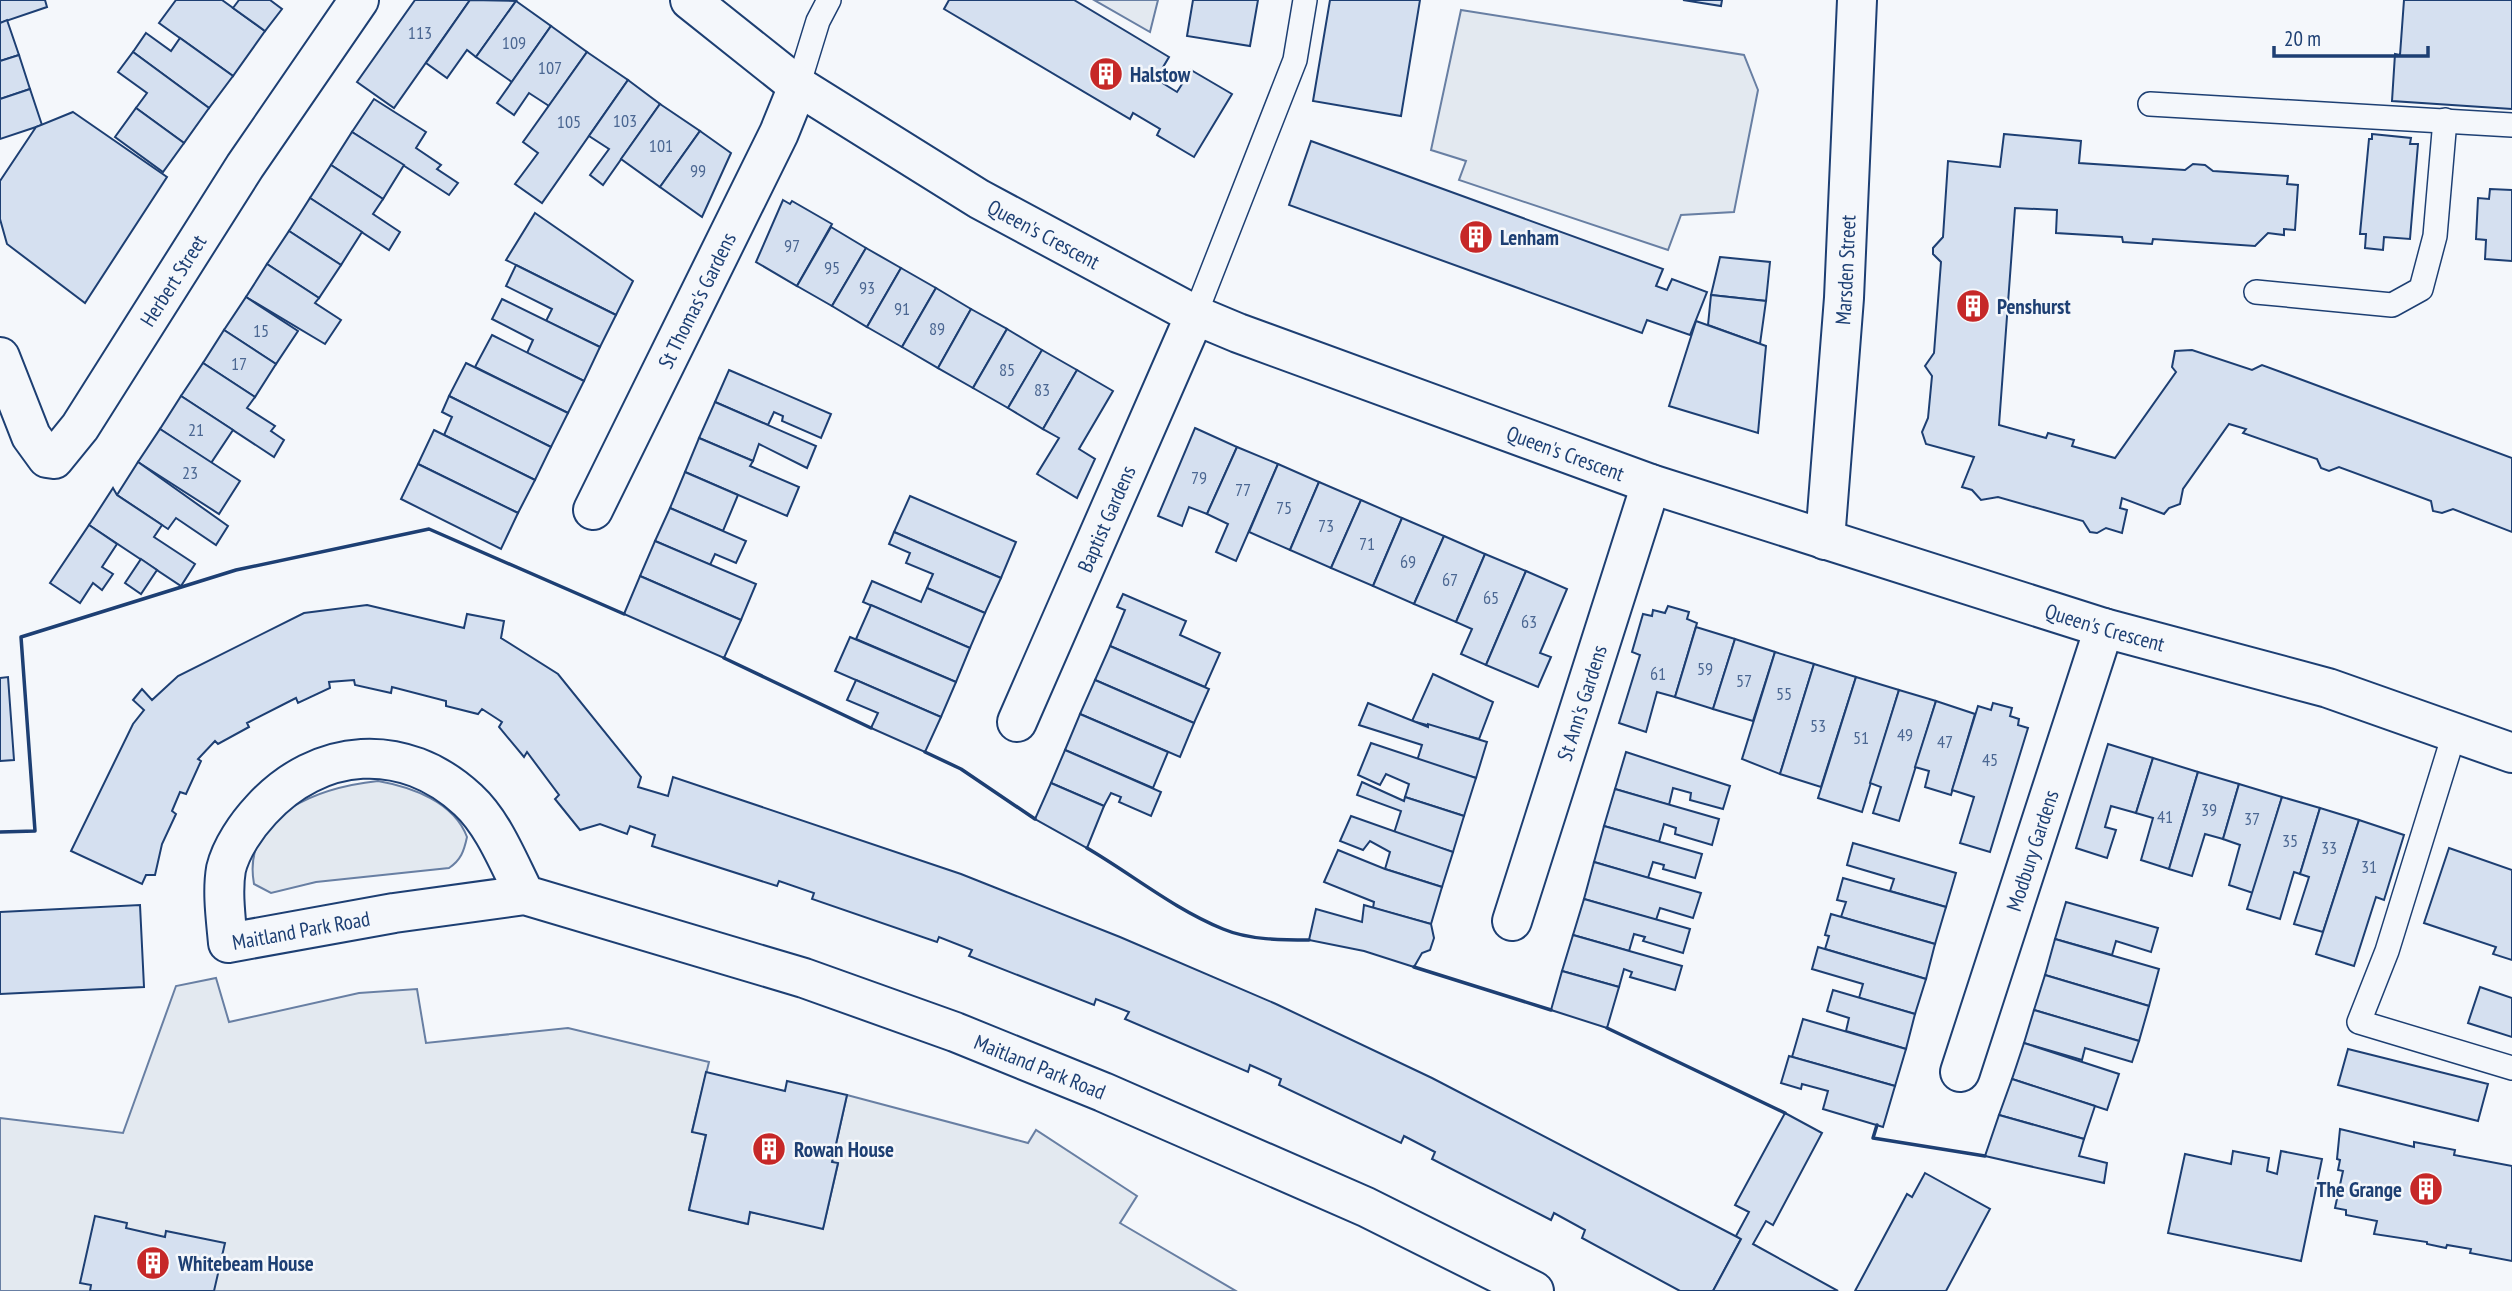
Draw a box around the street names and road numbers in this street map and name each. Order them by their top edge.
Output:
street label: Queen's Crescent [983,193,1105,275]
street label: Marsden Street [1828,214,1861,326]
street label: St Thomas's Gardens [652,228,741,373]
street label: Herbert Street [134,229,212,331]
street label: Queen's Crescent [1503,419,1628,487]
street label: Baptist Gardens [1071,461,1141,576]
street label: Queen's Crescent [2042,597,2168,657]
street label: St Ann's Gardens [1550,642,1612,764]
street label: Modbury Gardens [2000,786,2064,914]
street label: Maitland Park Road [230,904,372,955]
street label: Maitland Park Road [970,1028,1110,1105]

